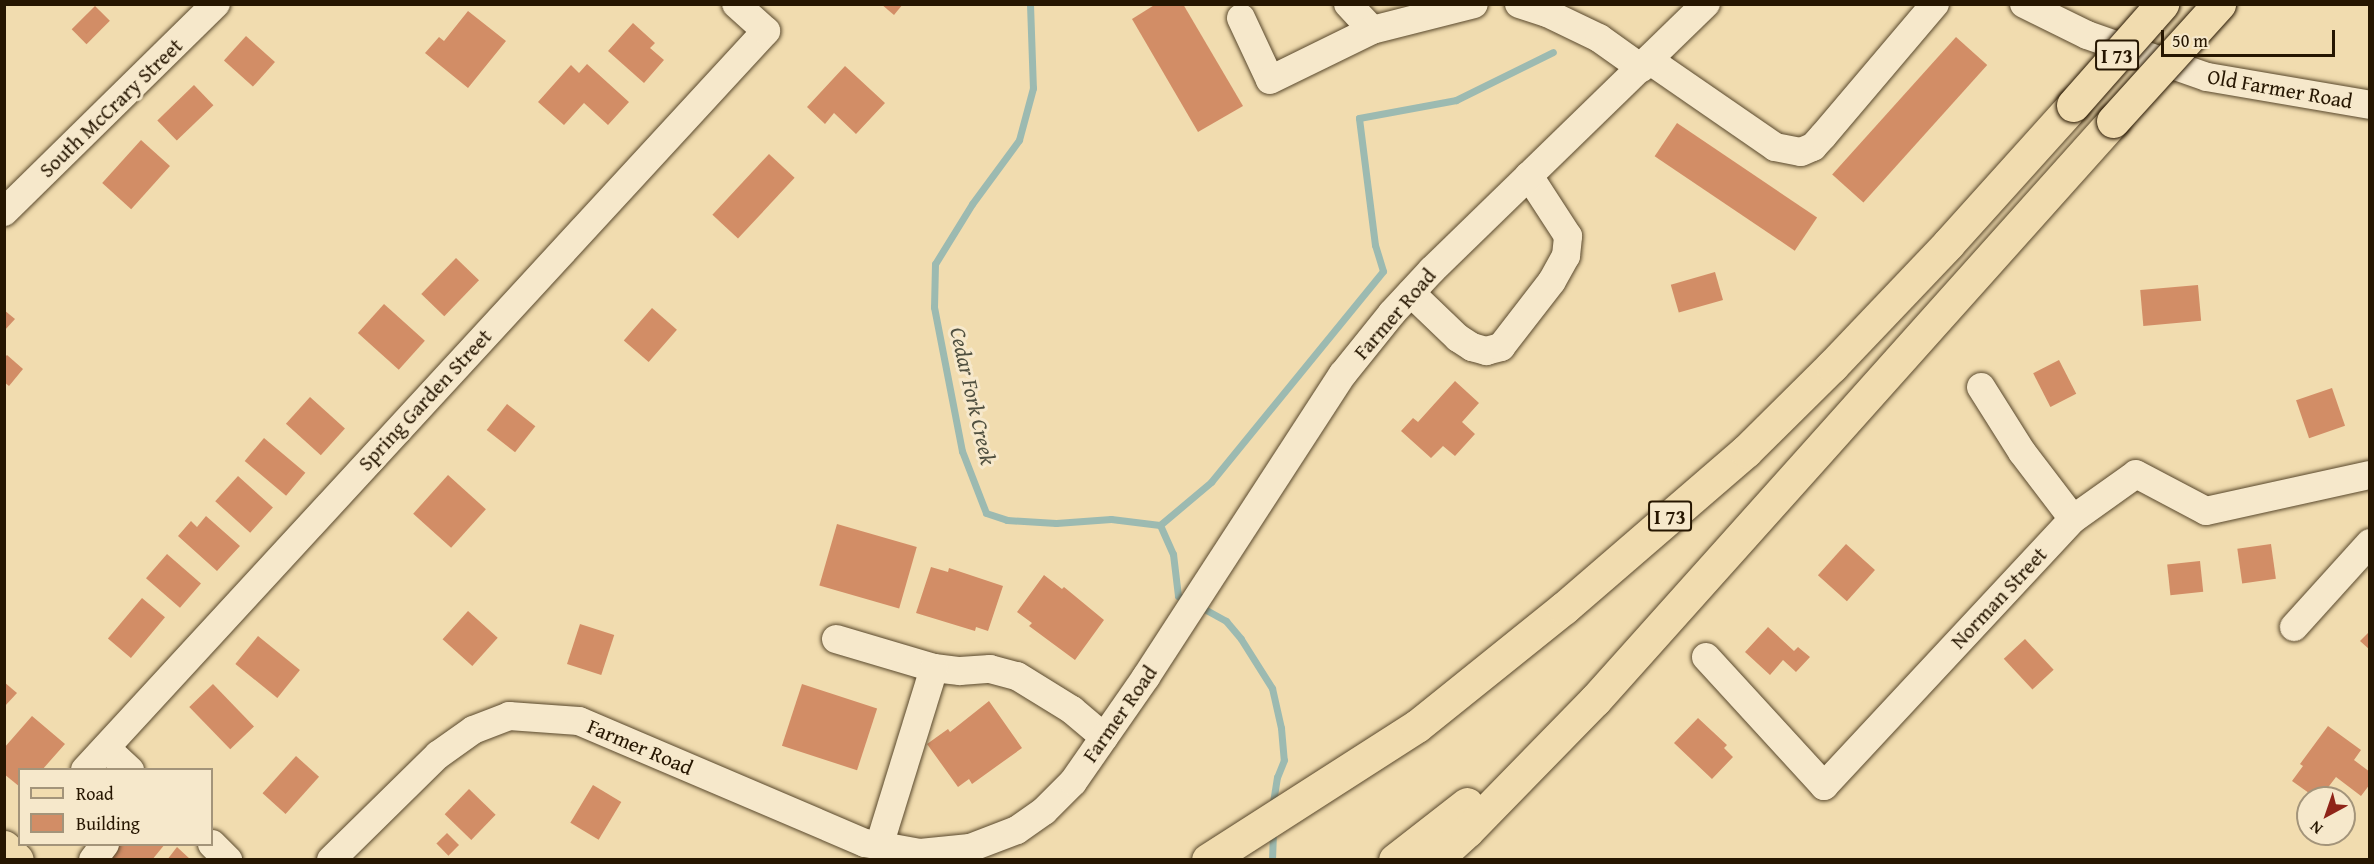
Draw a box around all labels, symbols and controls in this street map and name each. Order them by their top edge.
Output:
scale bar [2164,18,2338,56]
text: 50 m [2172,27,2208,54]
street label: South McCrary Street [34,33,188,183]
road number: I 73 [2094,38,2140,72]
street label: Old Farmer Road [2206,64,2354,114]
street label: Farmer Road [1349,263,1441,365]
street label: Spring Garden Street [353,324,497,476]
water label: Cedar Fork Creek [944,325,1002,467]
road number: I 73 [1648,499,1692,533]
street label: Norman Street [1946,542,2052,654]
street label: Farmer Road [1077,661,1163,767]
street label: Farmer Road [583,713,697,781]
legend [18,768,213,846]
text: Road [76,780,114,807]
north arrow [2296,786,2356,846]
text: Building [76,810,140,837]
text: N [2304,816,2328,841]

